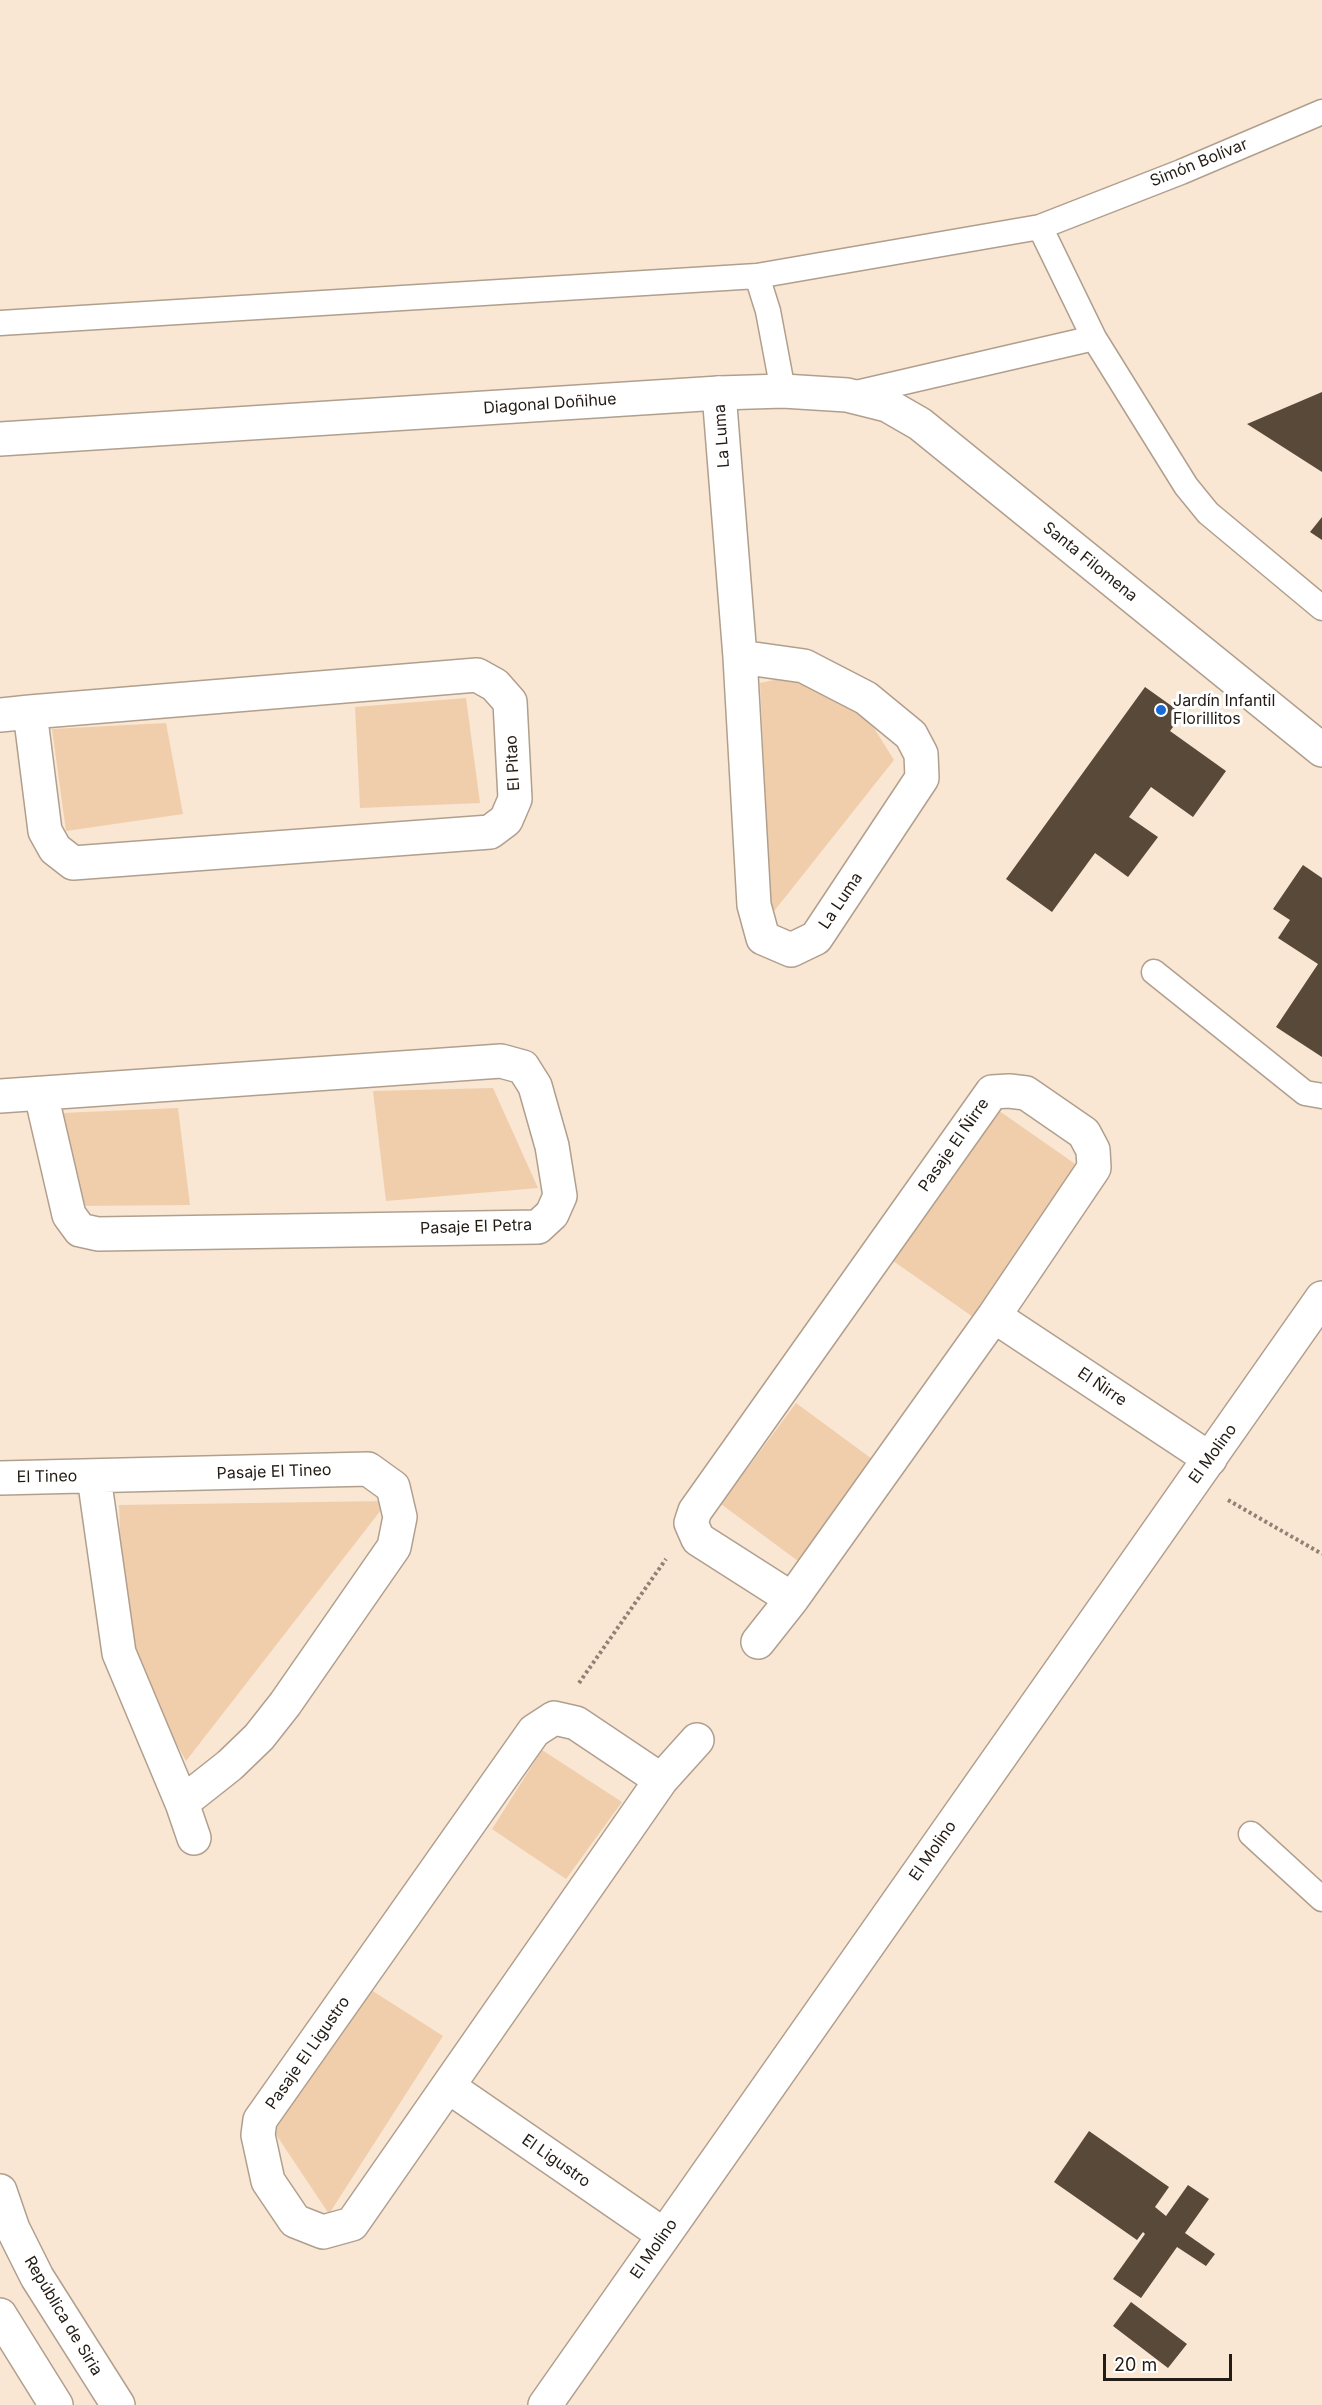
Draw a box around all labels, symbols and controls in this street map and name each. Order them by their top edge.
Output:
street label: Simón Bolívar [1147,135,1251,191]
street label: Diagonal Doñihue [483,390,617,418]
street label: La Luma [710,403,734,469]
street label: Santa Filomena [1039,518,1141,606]
place label: Jardín Infantil Florillitos [1173,691,1275,729]
marker: Jardín Infantil Florillitos [1154,703,1168,717]
street label: El Pitao [502,735,524,791]
street label: La Luma [815,869,867,933]
street label: Pasaje El Ñirre [915,1095,993,1195]
street label: Pasaje El Petra [420,1215,532,1239]
street label: El Ñirre [1074,1364,1130,1410]
street label: El Molino [1185,1421,1241,1487]
street label: Pasaje El Tineo [216,1460,332,1484]
street label: El Tineo [17,1467,77,1487]
street label: El Molino [905,1817,961,1885]
street label: Pasaje El Ligustro [262,1993,354,2113]
street label: El Ligustro [518,2130,594,2192]
street label: El Molino [626,2215,682,2283]
street label: República de Siria [20,2253,106,2379]
scale bar [1106,2342,1235,2380]
text: 20 m [1114,2354,1157,2375]

